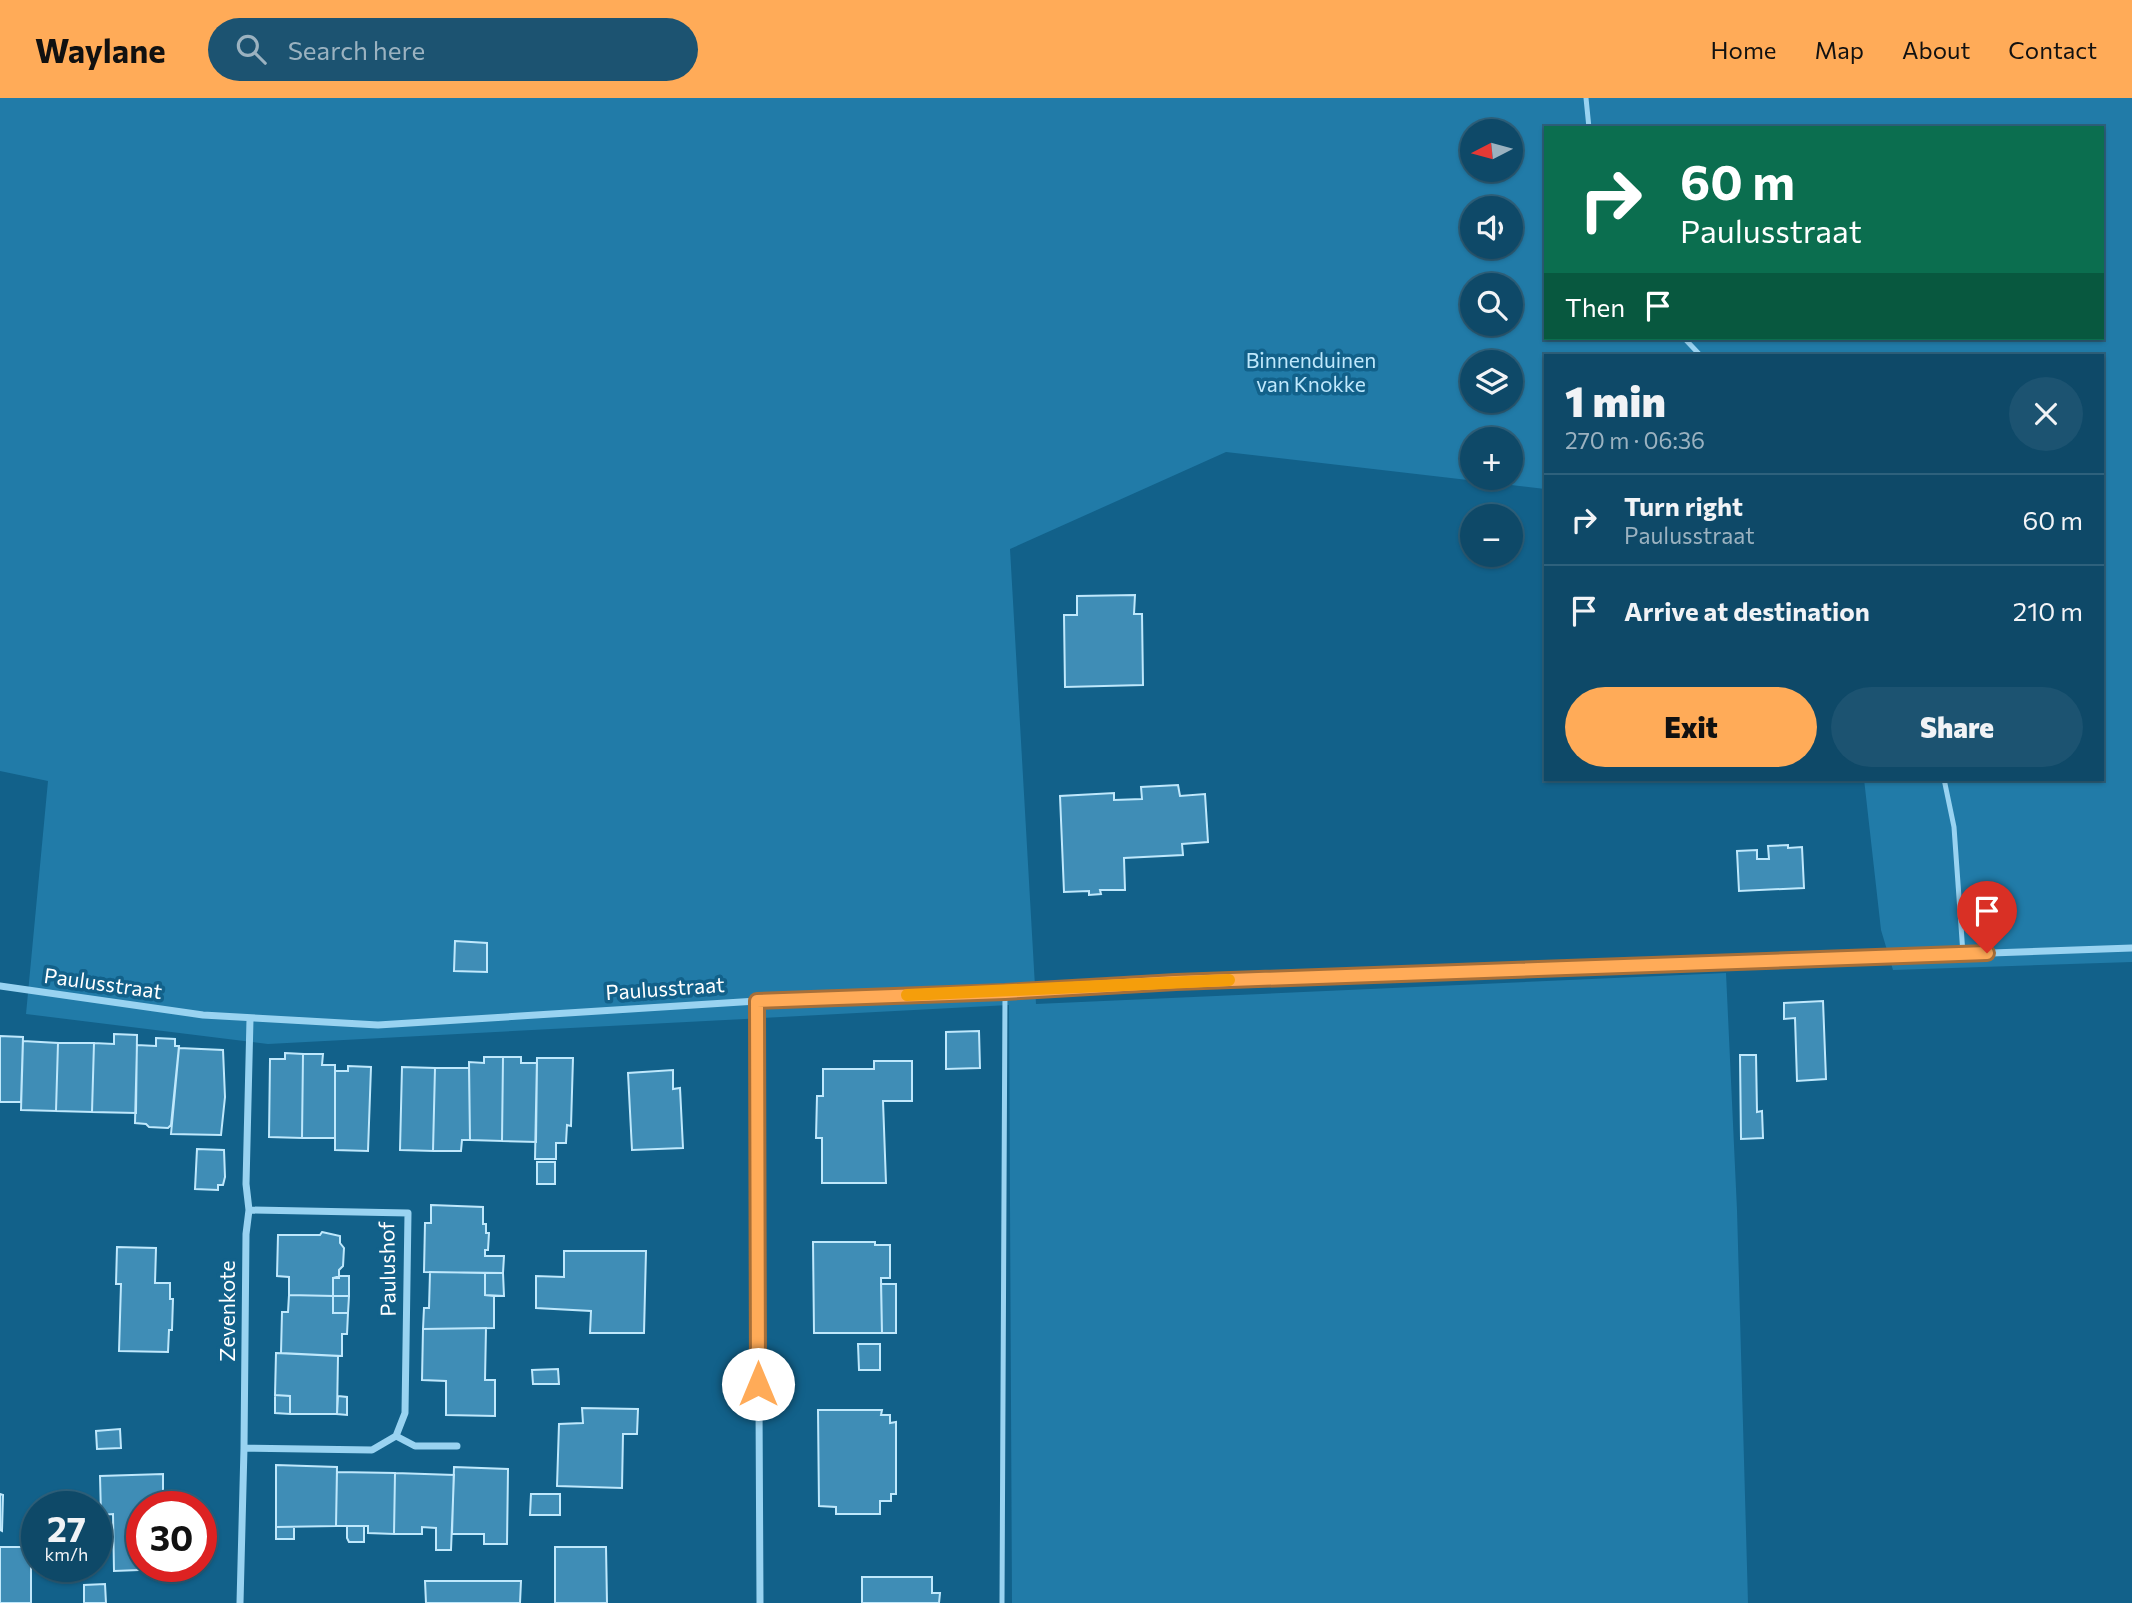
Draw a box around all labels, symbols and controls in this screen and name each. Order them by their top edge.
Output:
search box [208,18,698,81]
text: Waylane [35,29,166,70]
icon: search [232,30,270,68]
text: Search here [288,34,425,65]
text: Home [1711,35,1777,64]
text: Map [1815,35,1864,64]
text: About [1902,35,1970,64]
text: Contact [2008,35,2097,64]
north arrow [1460,119,1522,182]
map controls [1460,119,1523,567]
text: 60 m [1680,150,1795,210]
icon: right [1565,154,1656,245]
button: sound [1460,196,1523,259]
text: Paulusstraat [1680,210,1862,250]
button: search [1460,273,1523,336]
icon: arrive [1639,287,1677,325]
text: Then [1565,291,1625,322]
park label: Binnenduinen van Knokke [1246,347,1376,396]
button: layers [1460,350,1523,413]
text: 1 min [1565,374,1666,426]
button: close [2009,377,2083,451]
text: 270 m · 06:36 [1565,426,1705,454]
button: + [1460,427,1523,490]
text: Turn right [1624,490,1743,521]
icon: right [1565,501,1603,539]
button: − [1460,504,1523,567]
text: 60 m [2023,504,2083,535]
text: Paulusstraat [1624,521,1755,549]
icon: arrive [1565,592,1603,630]
text: Arrive at destination [1624,595,1870,626]
text: 210 m [2013,595,2083,626]
button: Exit [1565,687,1817,767]
button: Share [1831,687,2083,767]
pin [1957,881,2017,953]
icon: arrive [1968,892,2006,930]
street label: Paulusstraat [42,962,164,1003]
street label: Paulusstraat [604,971,725,1004]
street label: Paulushof [373,1220,400,1317]
street label: Zevenkote [214,1260,239,1362]
position arrow [721,1347,795,1421]
speed limit sign: 30 [126,1491,217,1582]
text: 27 [47,1506,86,1549]
text: km/h [45,1543,88,1565]

